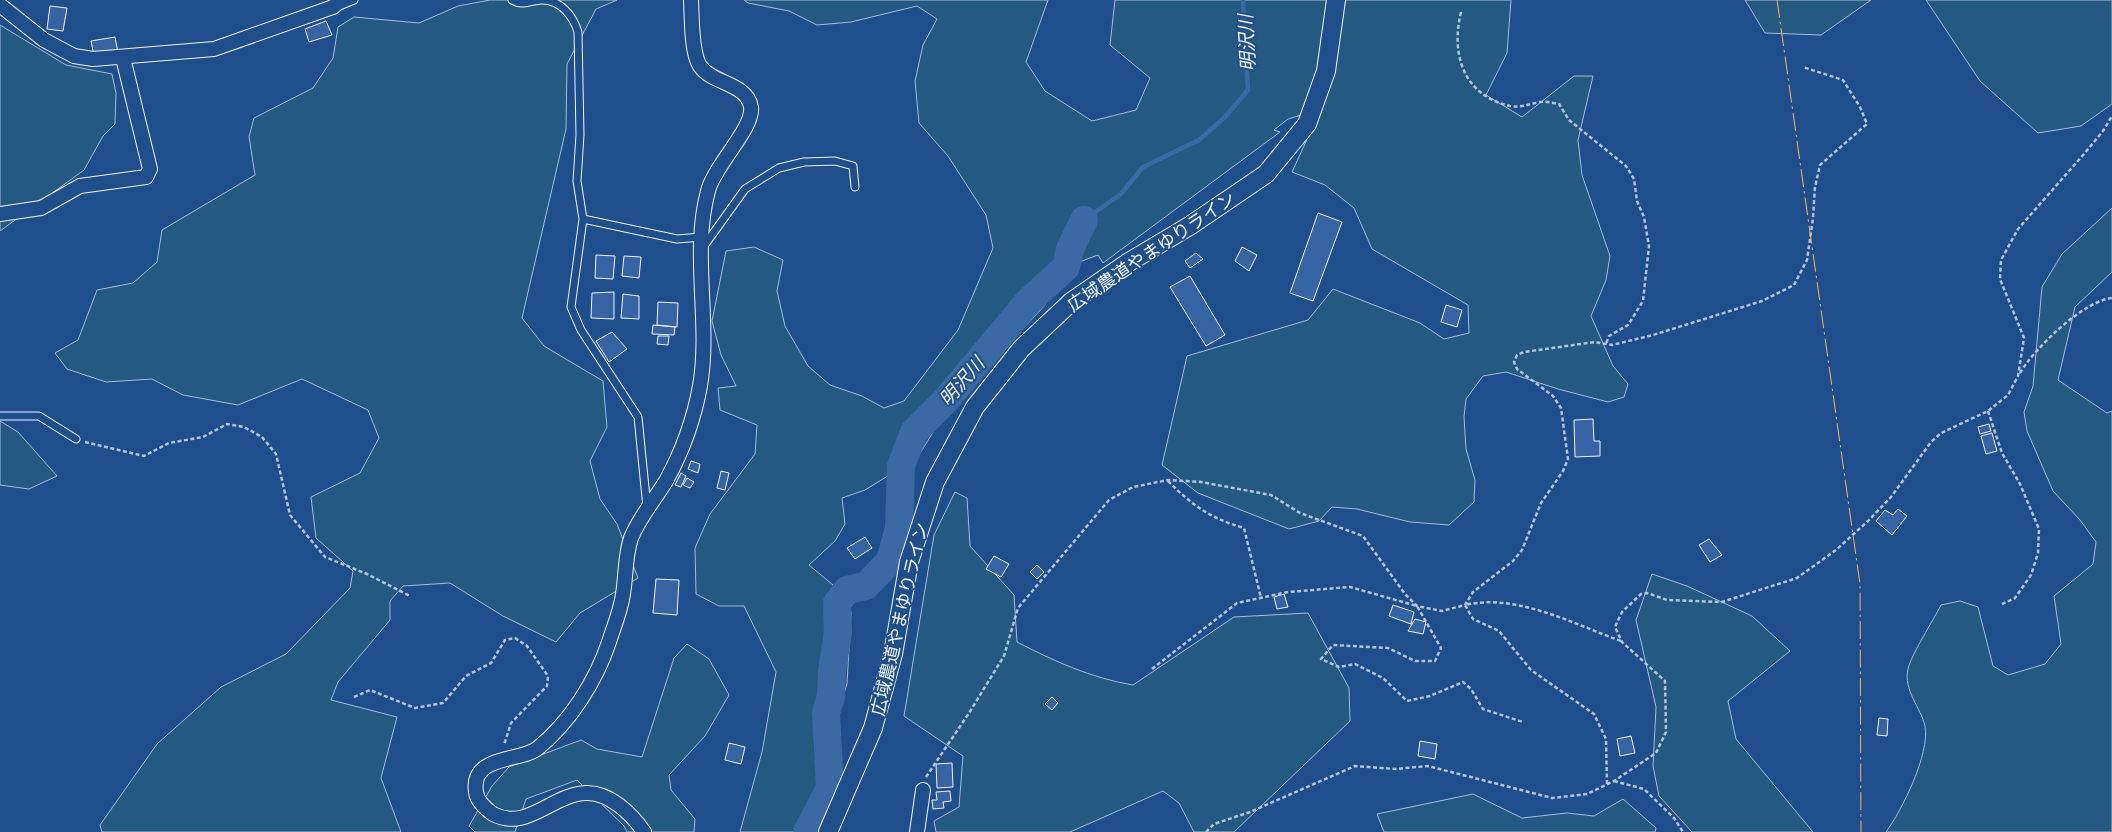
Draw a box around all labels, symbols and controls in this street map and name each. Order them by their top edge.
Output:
water label: 明沢川 [1233,12,1259,72]
street label: 広域農道やまゆりライン [1063,187,1239,315]
water label: 明沢川 [934,350,990,410]
street label: 広域農道やまゆりライン [866,520,932,718]

